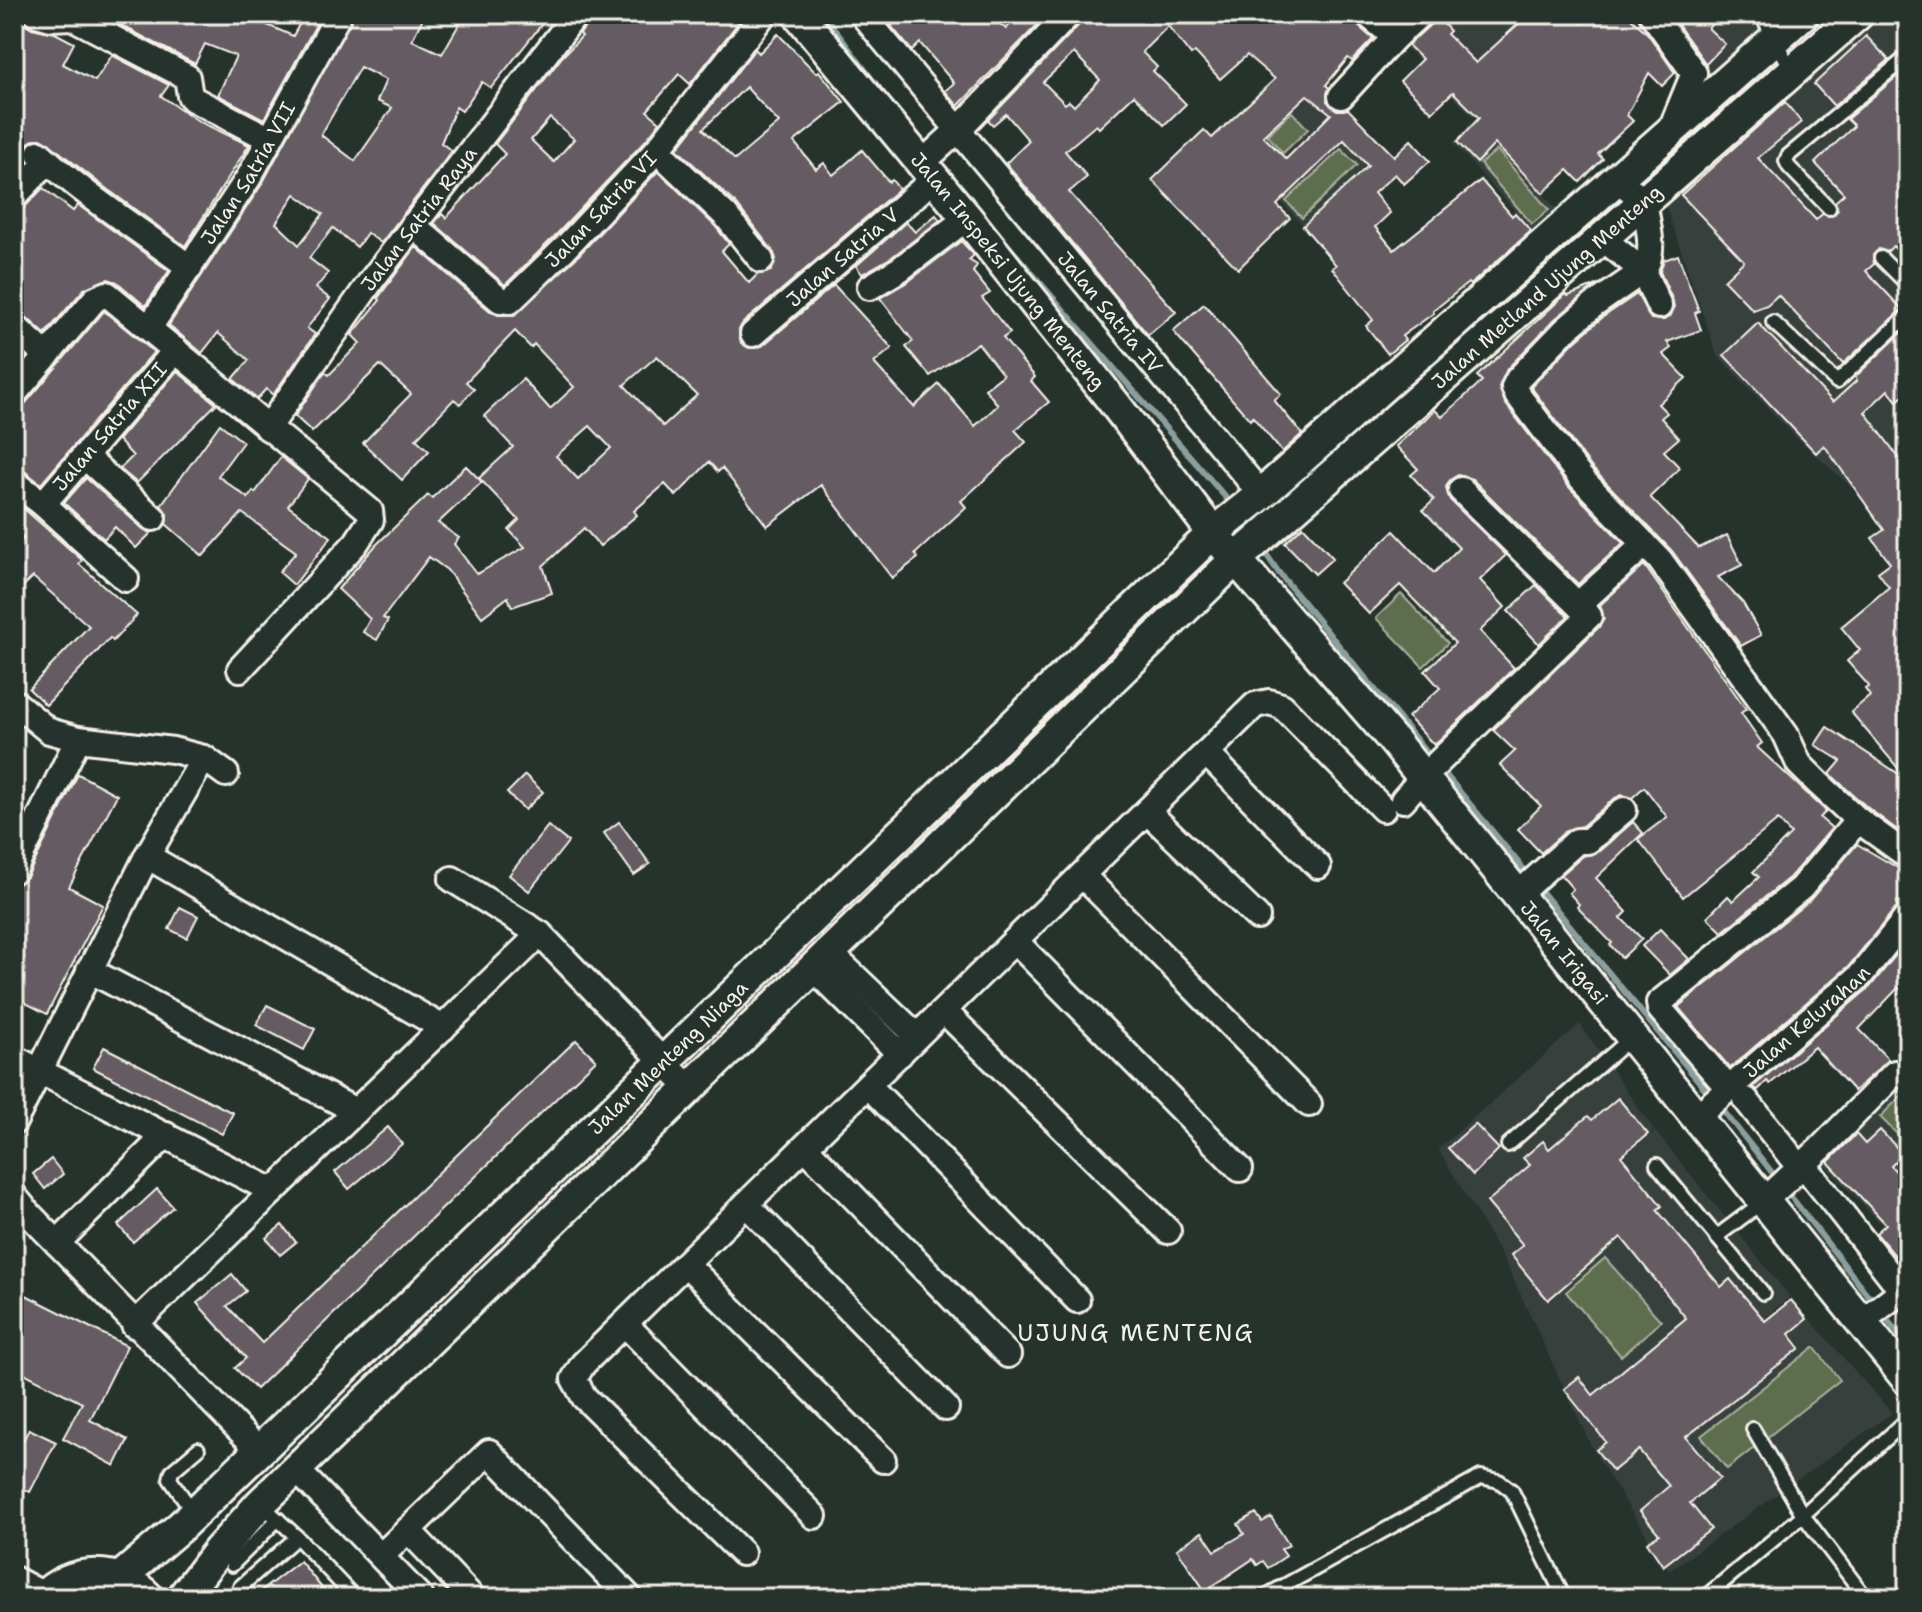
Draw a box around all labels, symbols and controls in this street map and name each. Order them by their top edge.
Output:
street label: Jalan Satria VII [195,97,301,250]
street label: Jalan Satria Raya [355,141,483,296]
street label: Jalan Satria VI [540,146,662,273]
street label: Jalan Inspeksi Ujung Menteng [905,147,1111,395]
street label: Jalan Metland Ujung Menteng [1426,179,1668,395]
street label: Jalan Satria V [781,201,905,313]
street label: Jalan Satria IV [1052,246,1169,379]
street label: Jalan Satria XII [47,357,173,497]
street label: Jalan Irigasi [1515,896,1614,1010]
street label: Jalan Kelurahan [1738,960,1876,1084]
street label: Jalan Menteng Niaga [583,974,754,1140]
district label: UJUNG MENTENG [1017,1317,1255,1349]

